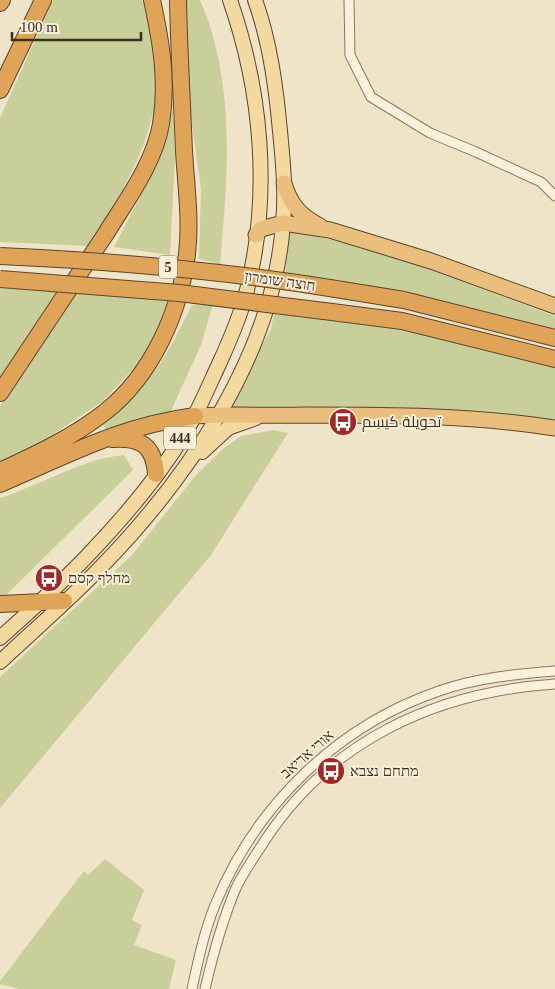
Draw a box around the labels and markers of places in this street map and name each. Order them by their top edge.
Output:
bus stop icon: تحويلة كيسِم [328,407,358,437]
place label: تحويلة كيسِم [362,414,441,432]
bus stop icon: מחלף קסם [34,563,64,593]
place label: מחלף קסם [68,570,130,586]
bus stop icon: מתחם נצבא [316,756,346,786]
place label: מתחם נצבא [350,763,419,779]

